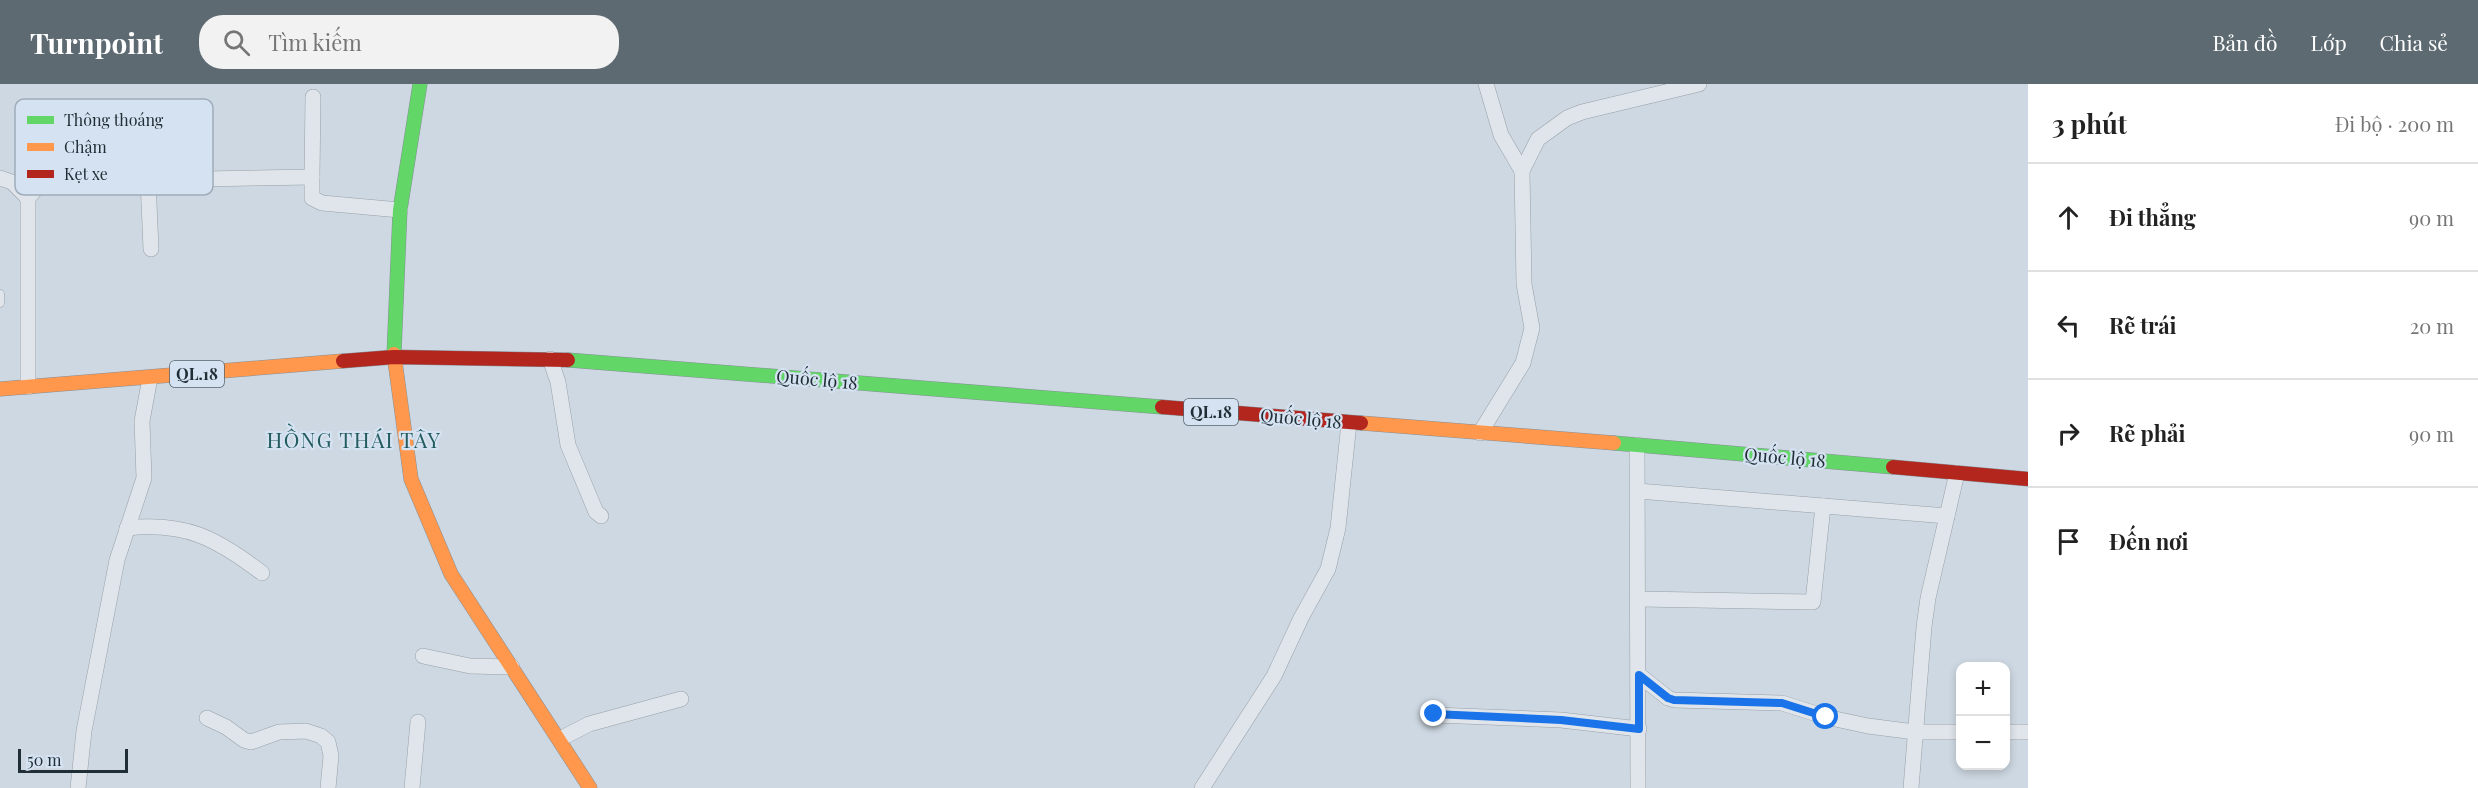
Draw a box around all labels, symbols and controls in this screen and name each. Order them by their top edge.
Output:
search box [199,15,619,69]
text: Turnpoint [30,24,163,61]
icon: search [220,26,253,59]
text: Tìm kiếm [268,27,362,57]
text: Bản đồ [2213,28,2278,56]
text: Lớp [2311,28,2347,56]
text: Chia sẻ [2380,28,2448,56]
legend [15,99,213,195]
text: 3 phút [2052,106,2127,141]
text: Thông thoáng [64,109,164,130]
text: Đi bộ · 200 m [2335,110,2454,137]
text: Chậm [64,136,107,157]
text: Kẹt xe [64,163,108,184]
icon: ahead [2052,201,2085,234]
text: Đi thẳng [2109,202,2196,232]
text: 90 m [2409,204,2454,231]
icon: left [2052,309,2085,342]
text: Rẽ trái [2109,310,2177,340]
text: 20 m [2410,312,2454,339]
road number: QL.18 [170,361,224,387]
street label: Quốc lộ 18 [775,361,859,395]
road number: QL.18 [1184,399,1238,425]
street label: Quốc lộ 18 [1259,400,1343,434]
icon: right [2052,417,2085,450]
text: Rẽ phải [2109,418,2185,448]
text: 90 m [2409,420,2454,447]
district label: HỒNG THÁI TÂY [266,423,442,453]
street label: Quốc lộ 18 [1743,439,1827,473]
icon: arrive [2052,525,2085,558]
text: Đến nơi [2109,526,2188,556]
map controls [1956,662,2010,770]
button: + [1956,662,2010,716]
route end [1420,700,1446,726]
route start [1812,703,1838,729]
button: − [1956,716,2010,770]
scale bar [18,746,128,774]
text: 50 m [27,749,61,770]

